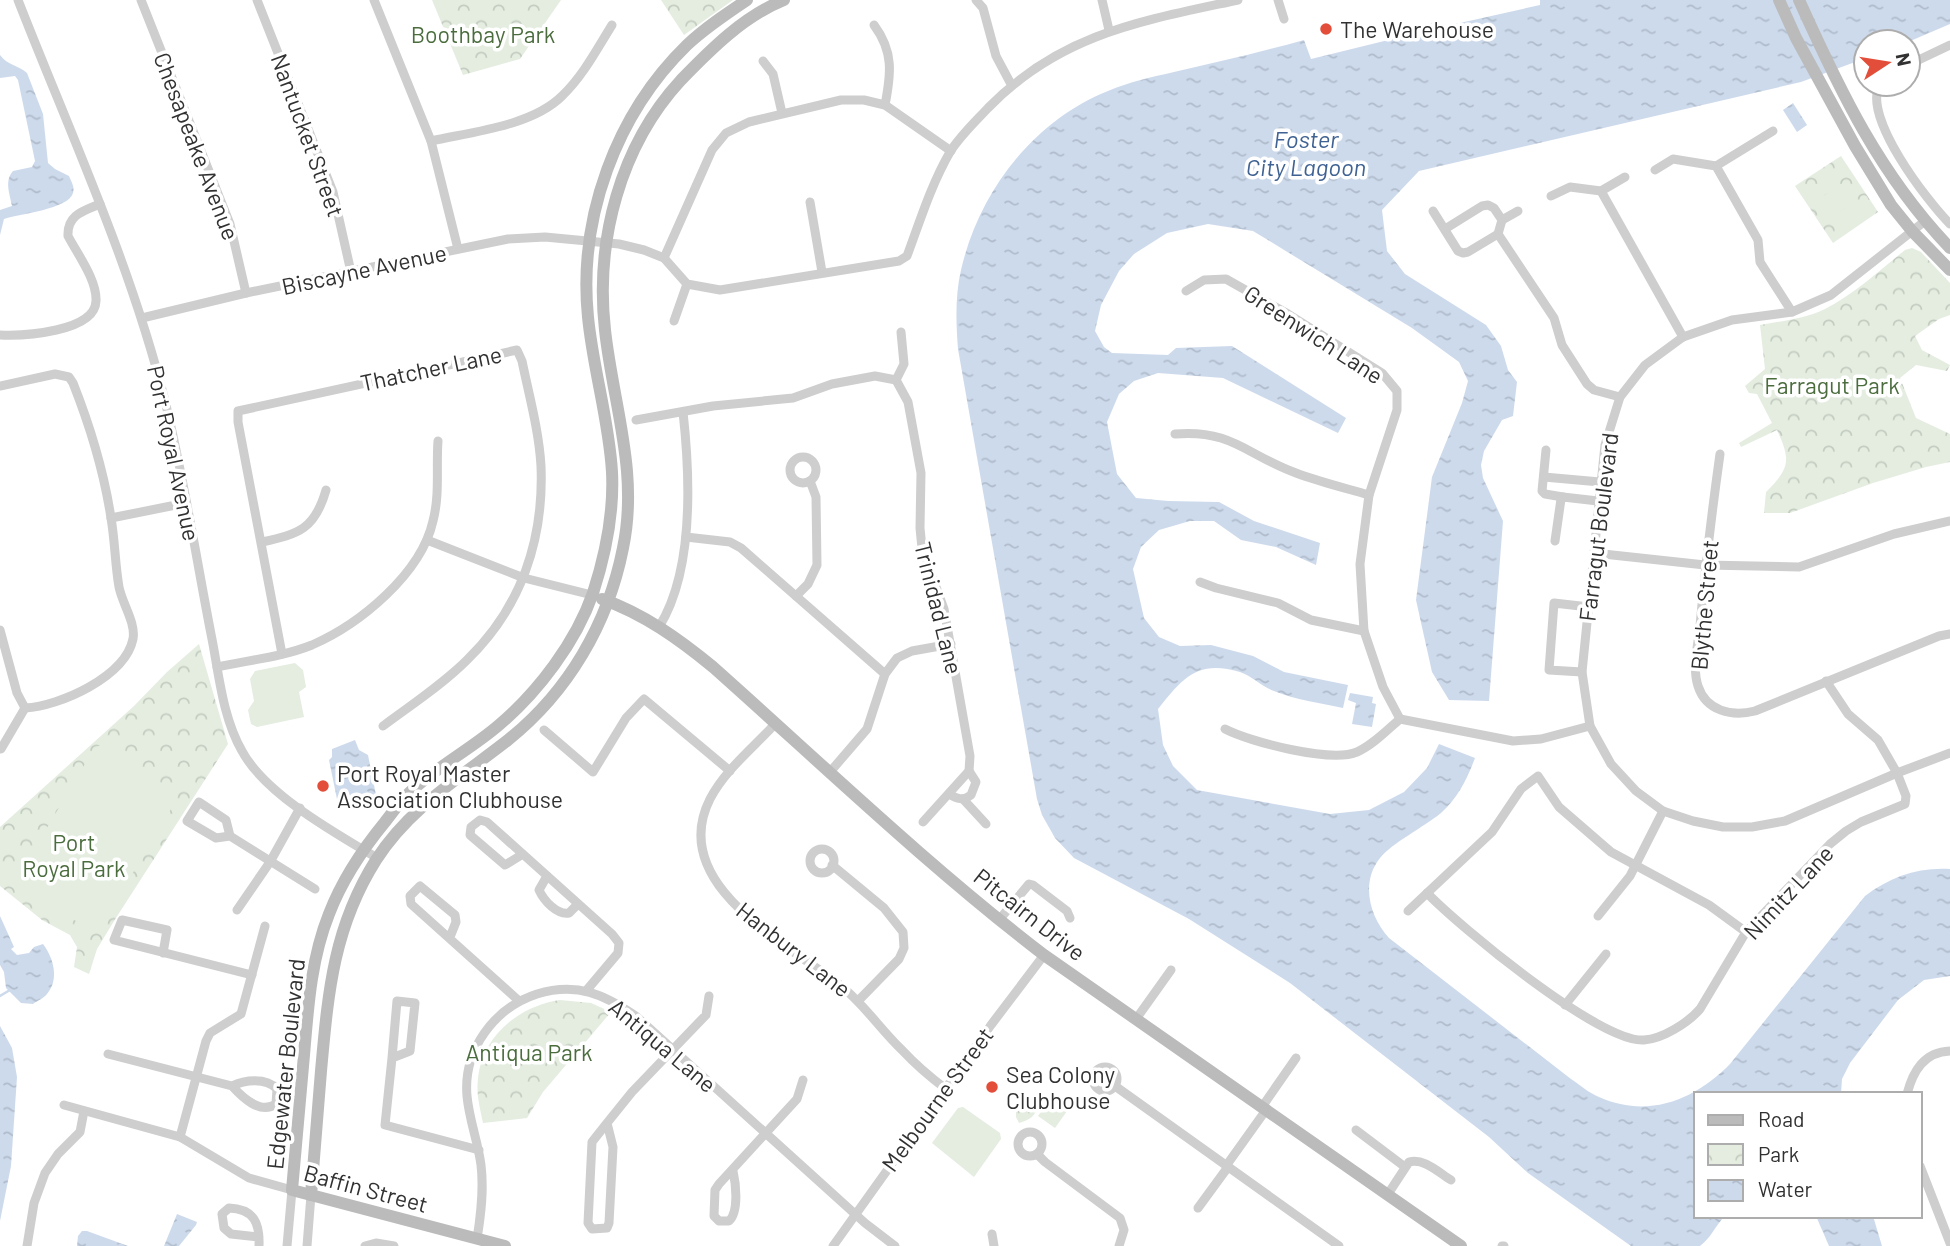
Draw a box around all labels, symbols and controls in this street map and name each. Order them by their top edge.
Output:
place label: The Warehouse [1340,15,1494,43]
park label: Boothbay Park [411,20,555,48]
marker: The Warehouse [1318,21,1334,37]
north arrow [1852,28,1922,98]
street label: Chesapeake Avenue [148,48,246,244]
street label: Nantucket Street [266,50,350,220]
text: N [1892,51,1917,68]
water label: Foster City Lagoon [1246,124,1366,181]
street label: Biscayne Avenue [279,238,449,300]
street label: Greenwich Lane [1239,279,1389,389]
street label: Thatcher Lane [358,339,504,397]
street label: Port Royal Avenue [142,363,206,543]
park label: Farragut Park [1764,371,1900,399]
street label: Farragut Boulevard [1573,431,1623,623]
street label: Trinidad Lane [909,539,969,677]
street label: Blythe Street [1684,539,1724,671]
place label: Port Royal Master Association Clubhouse [337,759,563,813]
marker: Port Royal Master Association Clubhouse [315,778,331,794]
park label: Port Royal Park [22,828,126,882]
street label: Nimitz Lane [1737,839,1839,945]
street label: Pitcairn Drive [969,862,1091,966]
street label: Hanbury Lane [731,896,857,1002]
street label: Edgewater Boulevard [260,957,310,1171]
street label: Antiqua Lane [604,992,722,1098]
street label: Melbourne Street [875,1021,999,1177]
park label: Antiqua Park [465,1038,593,1066]
place label: Sea Colony Clubhouse [1006,1060,1115,1114]
marker: Sea Colony Clubhouse [984,1079,1000,1095]
legend [1694,1092,1922,1218]
text: Road [1758,1106,1804,1131]
text: Park [1758,1141,1799,1166]
street label: Baffin Street [301,1158,431,1218]
text: Water [1758,1176,1813,1201]

